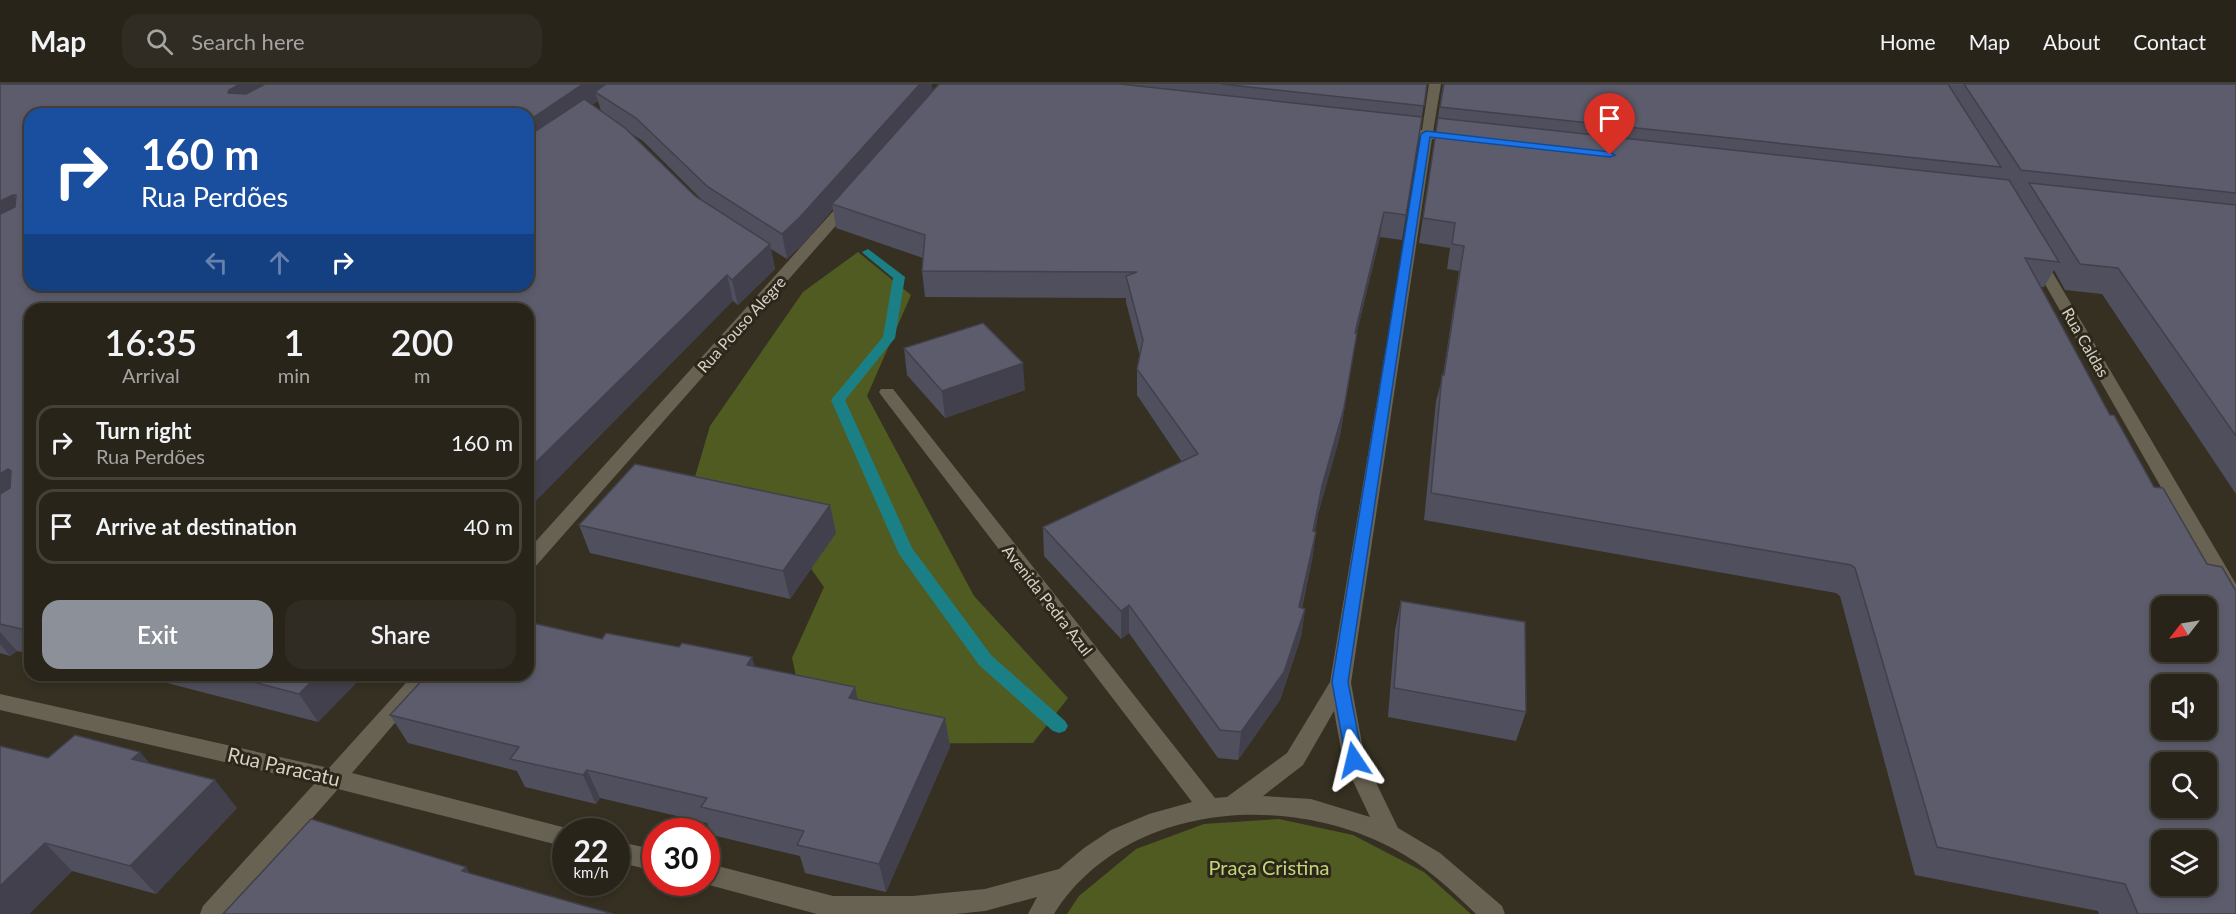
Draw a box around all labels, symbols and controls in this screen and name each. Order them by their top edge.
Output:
search box [122,14,542,68]
text: Map [30,24,86,58]
icon: search [143,25,176,58]
text: Search here [191,28,305,55]
text: Home [1880,29,1936,54]
text: Map [1969,29,2010,54]
text: About [2043,29,2100,54]
text: Contact [2133,29,2206,54]
pin [1584,93,1635,155]
icon: arrive [1593,102,1626,135]
text: 160 m [141,129,259,179]
icon: right [42,132,120,210]
text: Rua Perdões [141,180,288,213]
icon: left [200,246,233,279]
icon: ahead [263,246,296,279]
icon: right [326,246,359,279]
street label: Rua Pouso Alegre [693,272,789,376]
street label: Rua Caldas [2059,304,2113,380]
text: 16:35 [105,320,197,364]
text: 1 [284,320,304,364]
text: 200 [391,320,453,364]
text: Arrival [122,363,180,387]
text: min [278,363,310,387]
text: m [414,363,430,387]
text: Turn right [96,417,191,444]
icon: right [45,426,78,459]
text: 160 m [451,429,513,456]
text: Rua Perdões [96,444,205,468]
icon: arrive [45,510,78,543]
text: Arrive at destination [96,513,297,540]
text: 40 m [464,513,513,540]
street label: Avenida Pedra Azul [999,541,1097,659]
north arrow [2151,596,2217,662]
map controls [2151,596,2217,896]
button: Exit [42,600,273,669]
button: Share [285,600,516,669]
button: sound [2151,674,2217,740]
position arrow [1322,728,1386,792]
street label: Rua Paracatu [225,741,343,791]
button: search [2151,752,2217,818]
speed limit sign: 30 [642,818,720,896]
button: layers [2151,830,2217,896]
text: 22 [574,832,608,868]
park label: Praça Cristina [1209,855,1329,879]
text: km/h [573,863,609,881]

